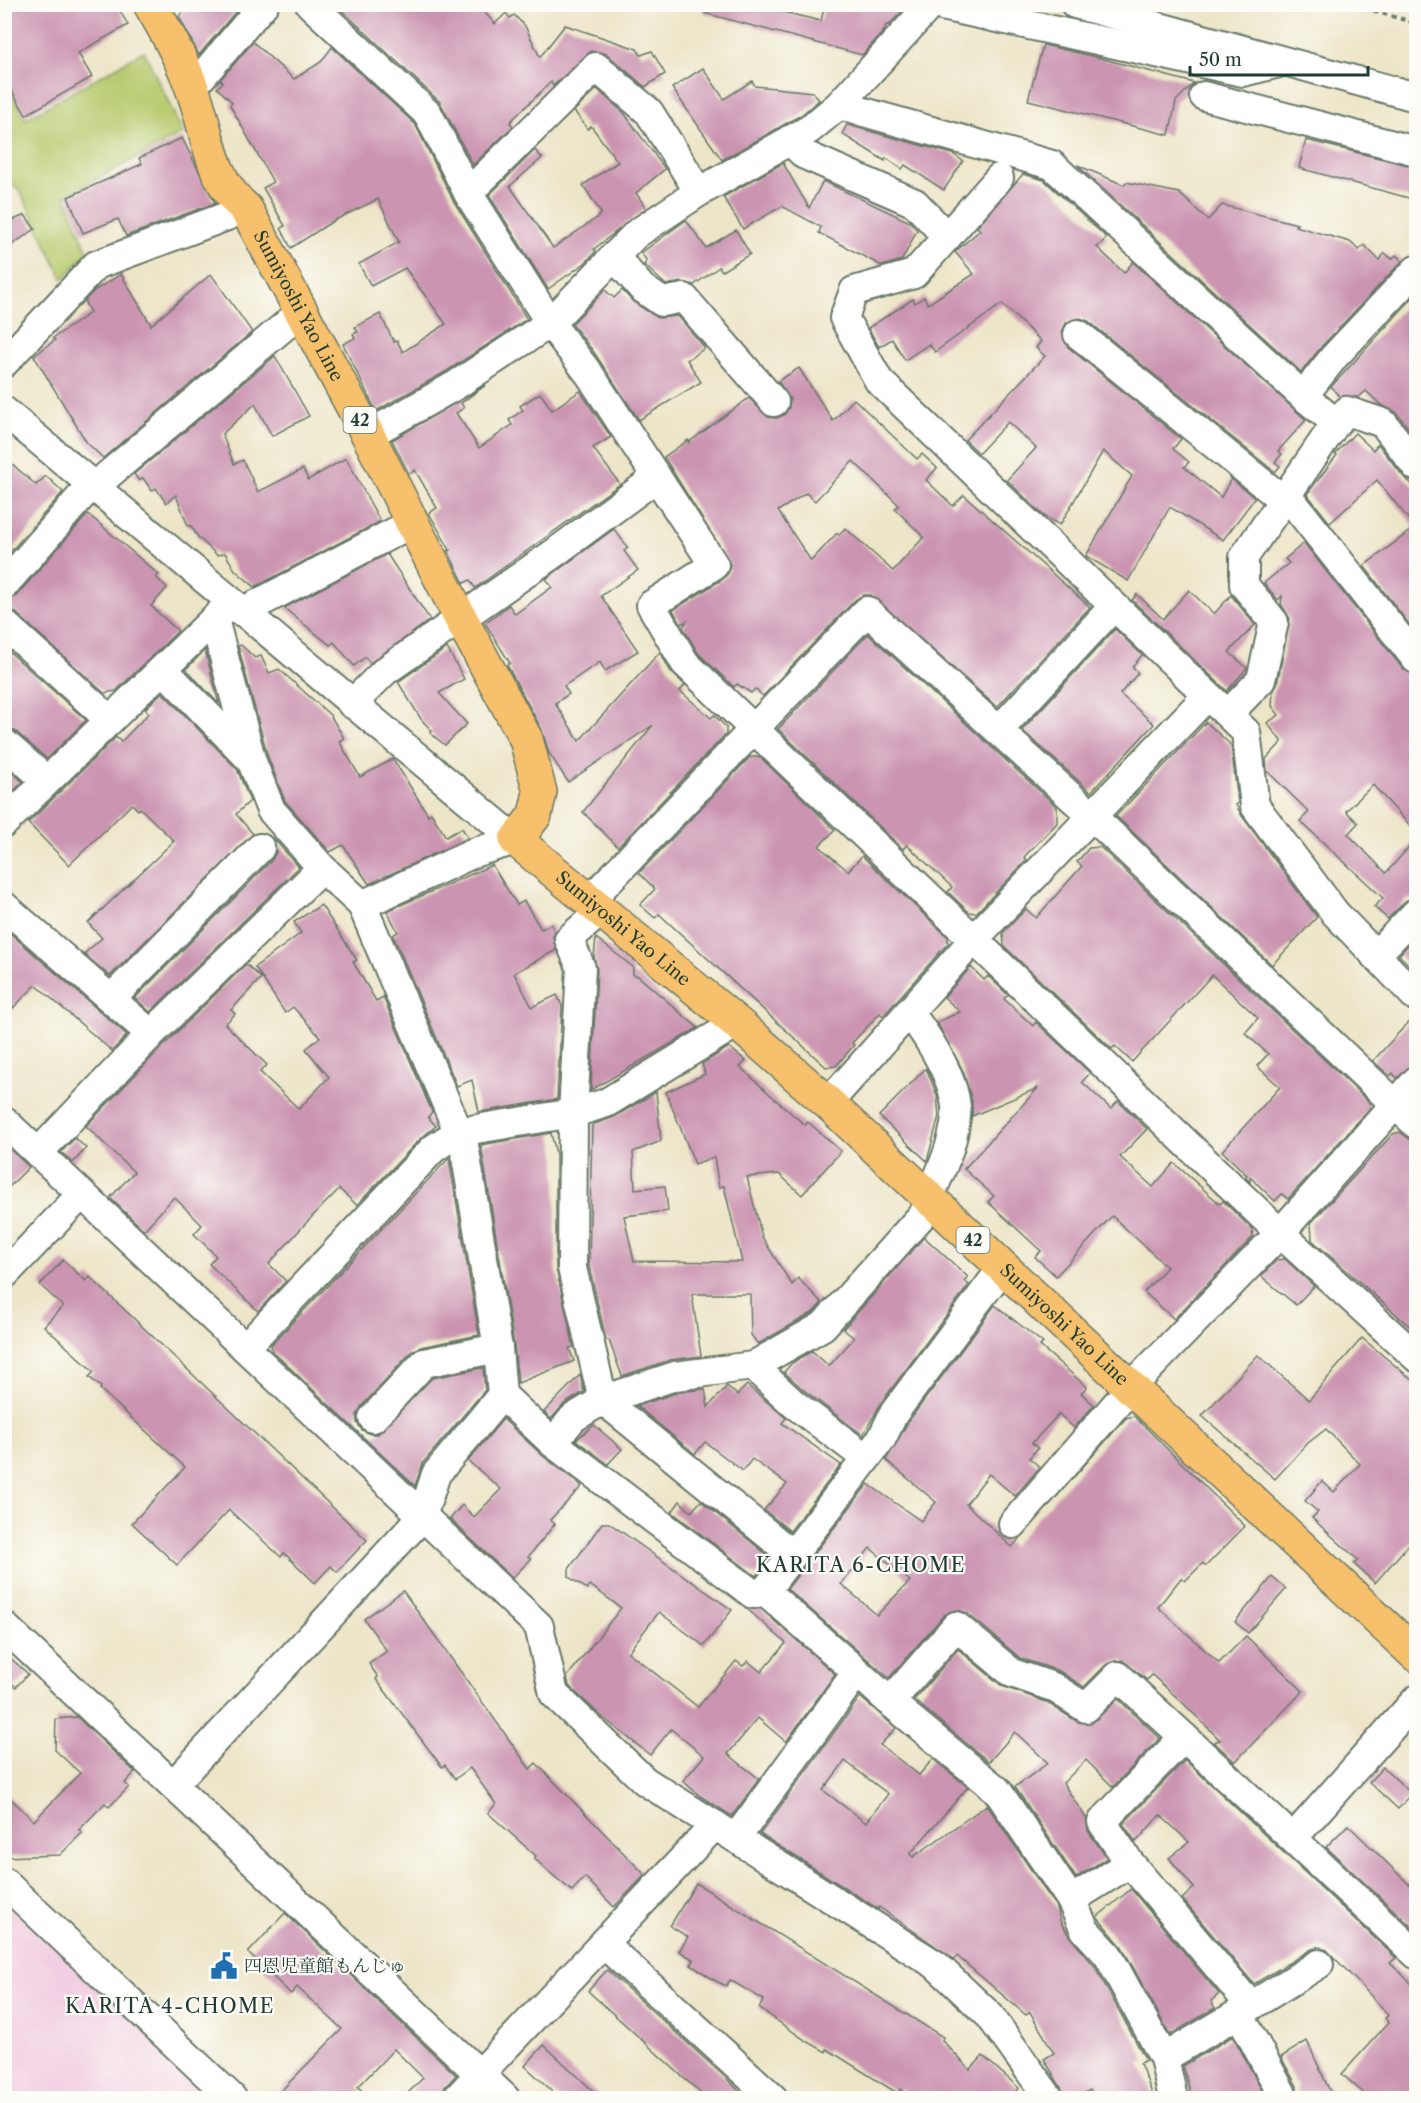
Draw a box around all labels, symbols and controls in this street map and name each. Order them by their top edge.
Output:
scale bar [1190,39,1368,77]
text: 50 m [1199,49,1242,71]
street label: Sumiyoshi Yao Line [249,227,348,385]
road number: 42 [344,407,376,433]
street label: Sumiyoshi Yao Line [551,867,695,991]
road number: 42 [956,1227,990,1253]
street label: Sumiyoshi Yao Line [995,1259,1133,1390]
district label: KARITA 6-CHOME [756,1553,966,1577]
public building icon: 四恩児童館もんじゅ [209,1951,239,1981]
place label: 四恩児童館もんじゅ [244,1955,406,1977]
district label: KARITA 4-CHOME [65,1994,275,2018]

